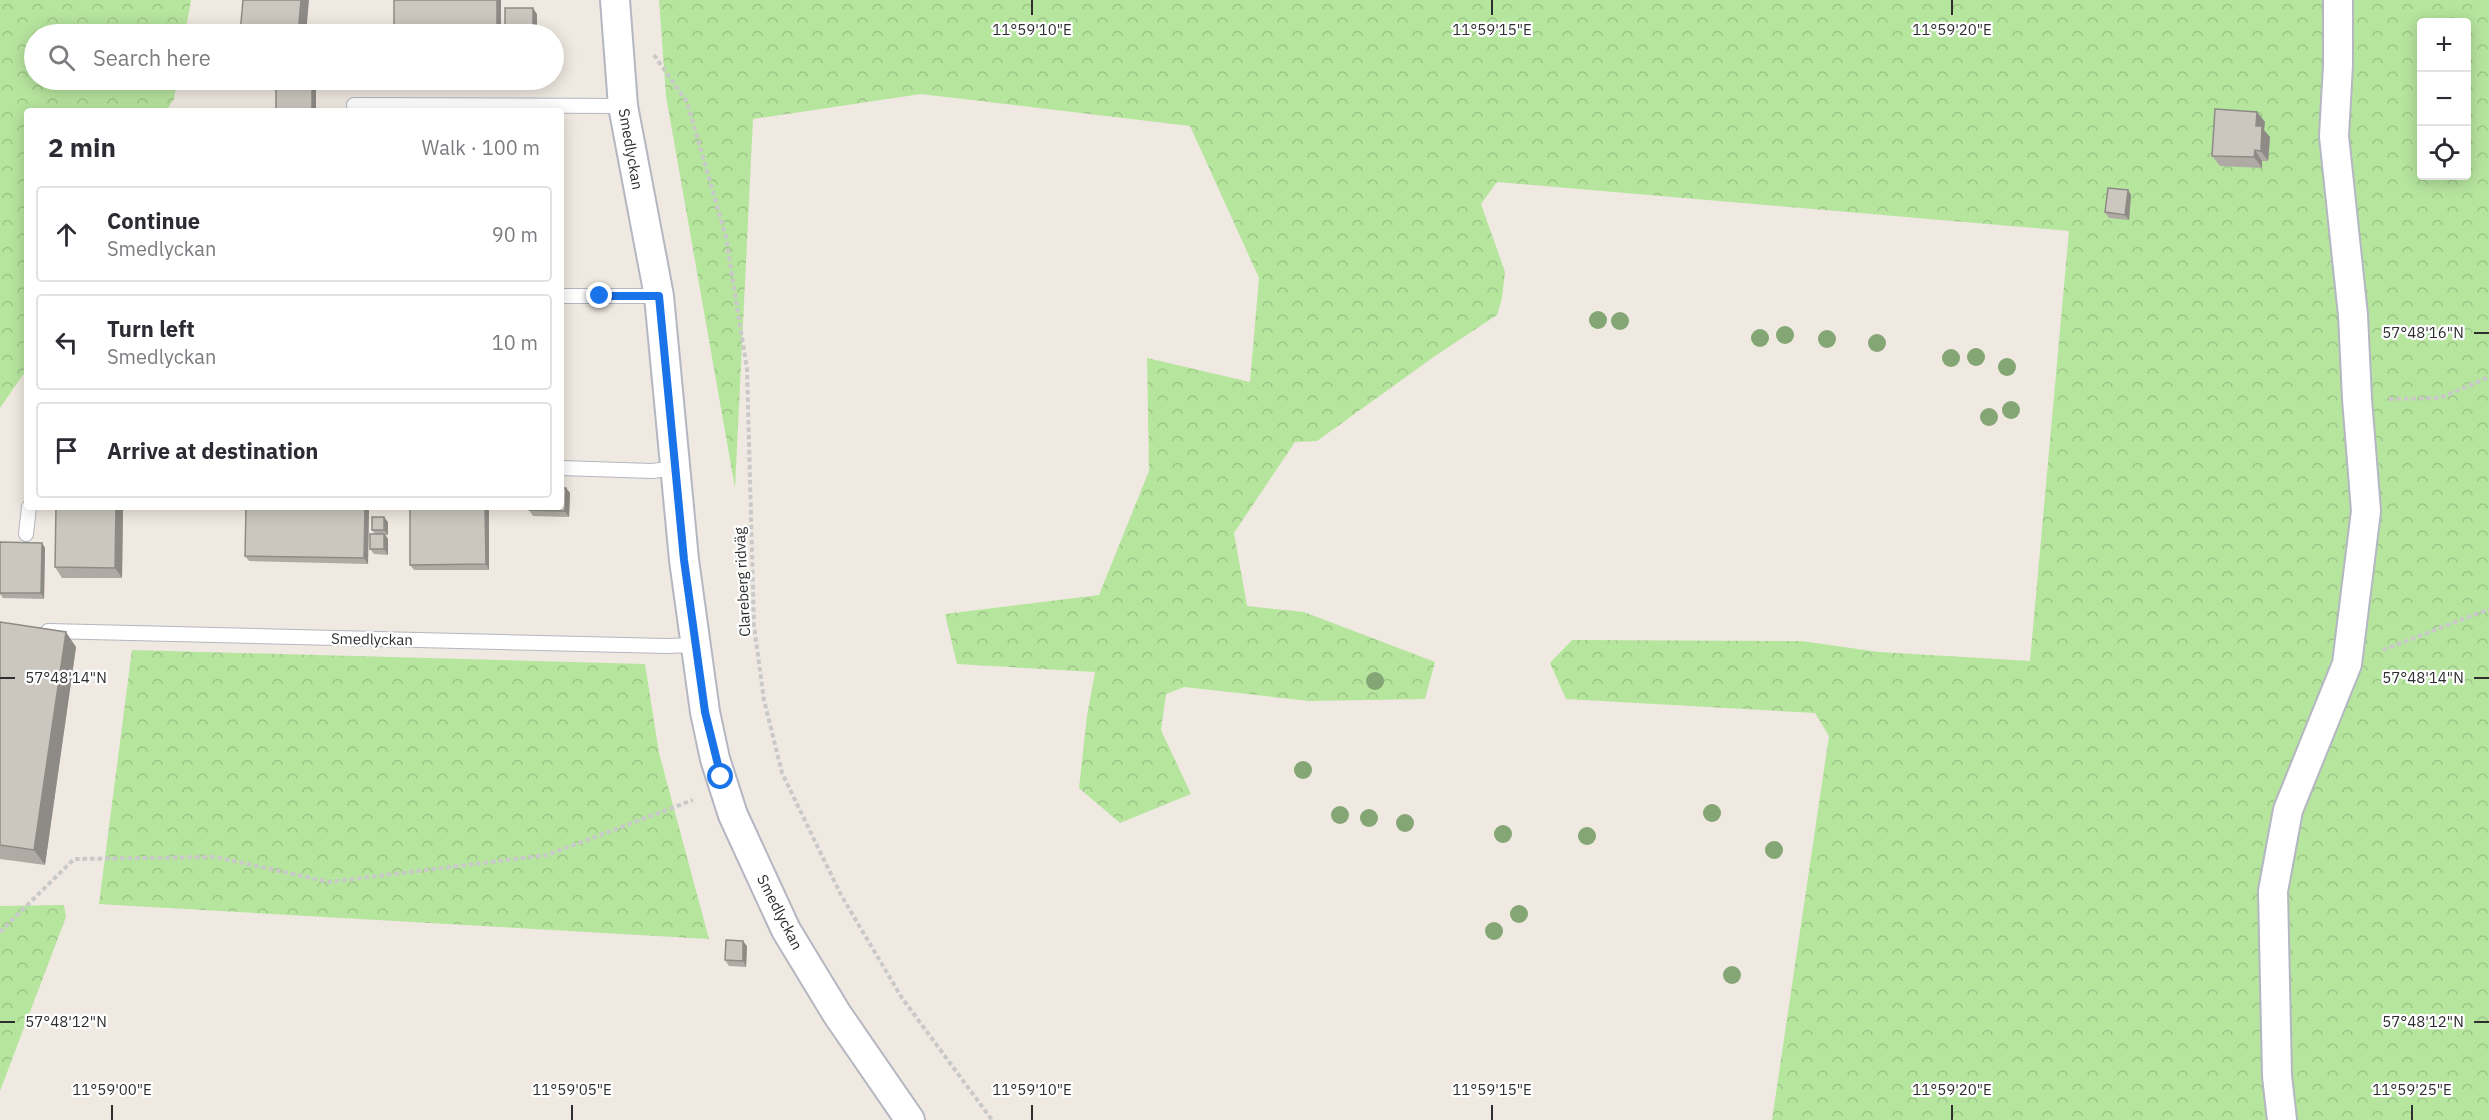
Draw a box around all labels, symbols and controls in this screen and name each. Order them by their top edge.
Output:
map controls [2417,18,2471,180]
button: + [2417,18,2471,72]
text: 11°59'10"E [992,20,1072,39]
text: 11°59'15"E [1452,20,1532,39]
text: 11°59'20"E [1912,20,1992,39]
search box [24,24,564,90]
icon: search [45,41,78,74]
text: Search here [93,43,211,72]
button: − [2417,72,2471,126]
street label: Smedlyckan [615,107,647,191]
button: locate [2417,126,2471,180]
text: 2 min [48,130,116,164]
text: Walk · 100 m [422,134,540,161]
text: Continue [107,206,200,235]
icon: ahead [50,218,83,251]
text: 90 m [492,221,538,248]
text: Smedlyckan [107,235,216,262]
route end [586,282,612,308]
text: Turn left [107,314,195,343]
text: 57°48'16"N [2382,323,2464,342]
icon: left [50,326,83,359]
text: 10 m [492,329,538,356]
text: Smedlyckan [107,343,216,370]
icon: arrive [50,434,83,467]
text: Arrive at destination [107,436,318,465]
street label: Clareberg ridväg [730,527,754,637]
street label: Smedlyckan [331,629,413,649]
text: 57°48'14"N [25,668,107,687]
text: 57°48'14"N [2382,668,2464,687]
route start [707,763,733,789]
street label: Smedlyckan [753,871,807,953]
text: 57°48'12"N [25,1012,107,1031]
text: 57°48'12"N [2382,1012,2464,1031]
text: 11°59'00"E [72,1080,152,1099]
text: 11°59'05"E [532,1080,612,1099]
text: 11°59'10"E [992,1080,1072,1099]
text: 11°59'15"E [1452,1080,1532,1099]
text: 11°59'20"E [1912,1080,1992,1099]
text: 11°59'25"E [2372,1080,2452,1099]

